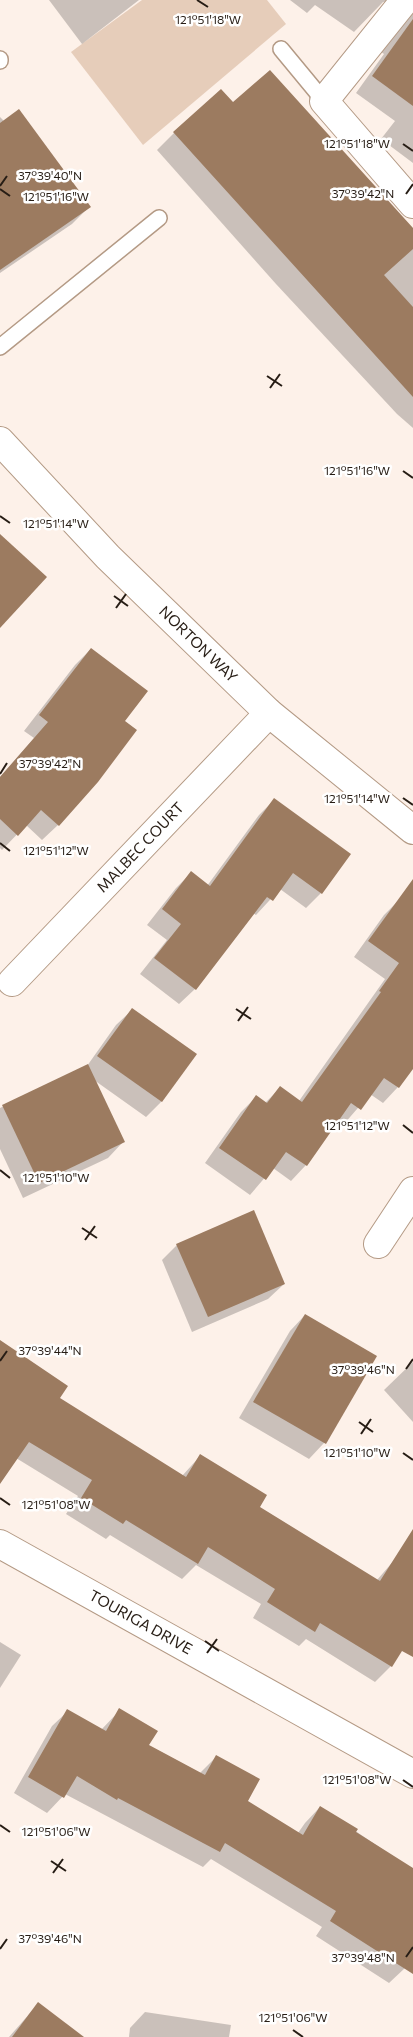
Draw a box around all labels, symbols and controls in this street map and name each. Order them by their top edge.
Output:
text: 121°51'18"W [175,12,241,26]
text: 121°51'18"W [324,136,390,150]
text: 37°39'40"N [18,168,82,182]
text: 37°39'42"N [332,186,394,200]
text: 121°51'16"W [23,189,89,203]
text: 121°51'16"W [324,463,390,477]
text: 121°51'14"W [23,516,89,530]
street label: NORTON WAY [156,602,242,686]
text: 37°39'42"N [19,756,81,770]
text: 121°51'14"W [324,791,390,805]
street label: MALBEC COURT [93,798,187,896]
text: 121°51'12"W [23,843,89,857]
text: 121°51'12"W [324,1118,390,1132]
text: 121°51'10"W [23,1170,89,1184]
text: 37°39'44"N [18,1343,82,1357]
text: 37°39'46"N [331,1362,395,1376]
text: 121°51'10"W [324,1445,390,1459]
text: 121°51'08"W [22,1497,90,1511]
street label: TOURIGA DRIVE [86,1586,196,1657]
text: 121°51'08"W [323,1772,391,1786]
text: 121°51'06"W [22,1824,90,1838]
text: 37°39'46"N [18,1931,82,1945]
text: 37°39'48"N [331,1950,395,1964]
text: 121°51'06"W [259,2010,327,2024]

